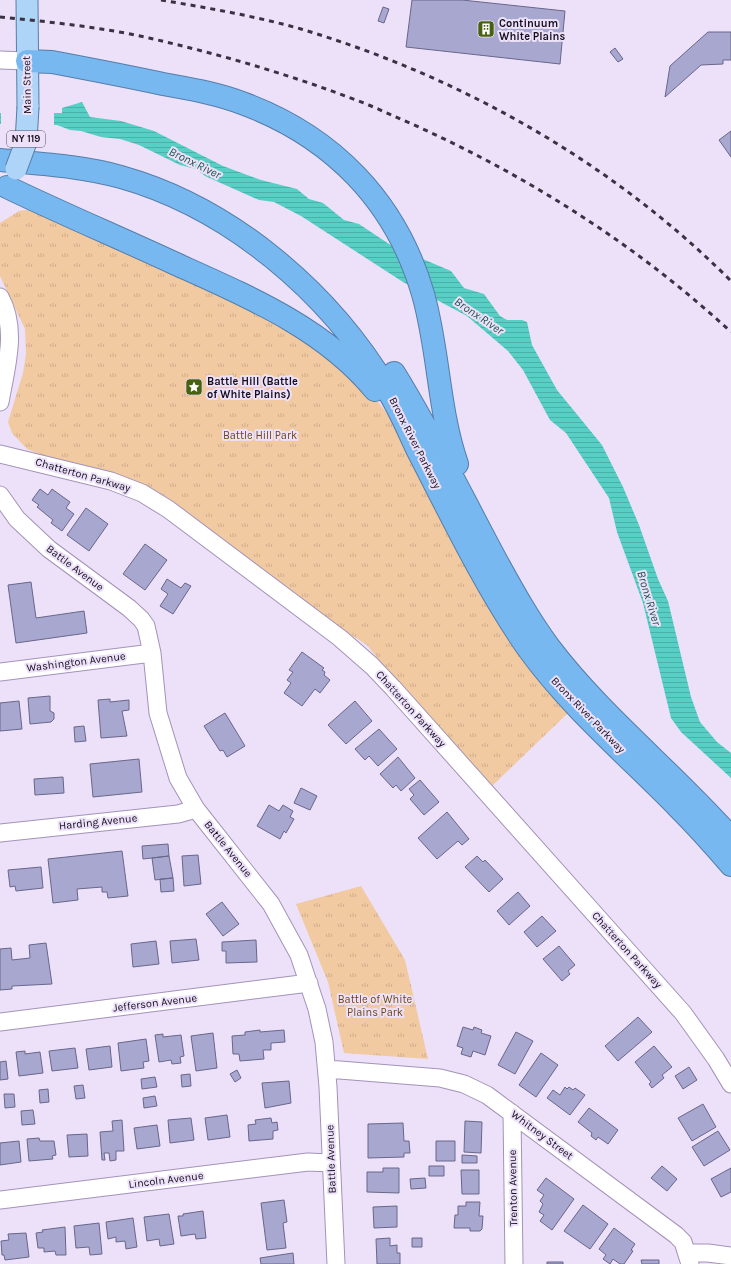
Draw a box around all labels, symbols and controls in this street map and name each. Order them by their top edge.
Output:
place label: Continuum White Plains [499,17,565,43]
building icon: Continuum White Plains [476,19,496,39]
street label: Main Street [20,56,34,114]
road number: NY 119 [7,131,45,147]
water label: Bronx River [167,144,224,182]
water label: Bronx River [452,294,507,338]
place label: Battle Hill (Battle of White Plains) [207,375,298,401]
place icon: Battle Hill (Battle of White Plains) [184,377,204,397]
street label: Bronx River Parkway [386,395,444,491]
park label: Battle Hill Park [223,429,297,442]
street label: Chatterton Parkway [34,455,132,495]
street label: Battle Avenue [44,542,107,594]
water label: Bronx River [634,569,664,628]
street label: Washington Avenue [26,649,127,675]
street label: Chatterton Parkway [373,668,449,750]
street label: Bronx River Parkway [548,674,628,756]
street label: Harding Avenue [58,811,138,833]
street label: Battle Avenue [201,818,255,880]
street label: Chatterton Parkway [589,909,665,991]
street label: Jefferson Avenue [112,991,198,1015]
park label: Battle of White Plains Park [338,993,413,1019]
street label: Whitney Street [508,1108,576,1162]
street label: Battle Avenue [323,1124,339,1194]
street label: Trenton Avenue [506,1149,520,1226]
street label: Lincoln Avenue [128,1169,204,1191]

